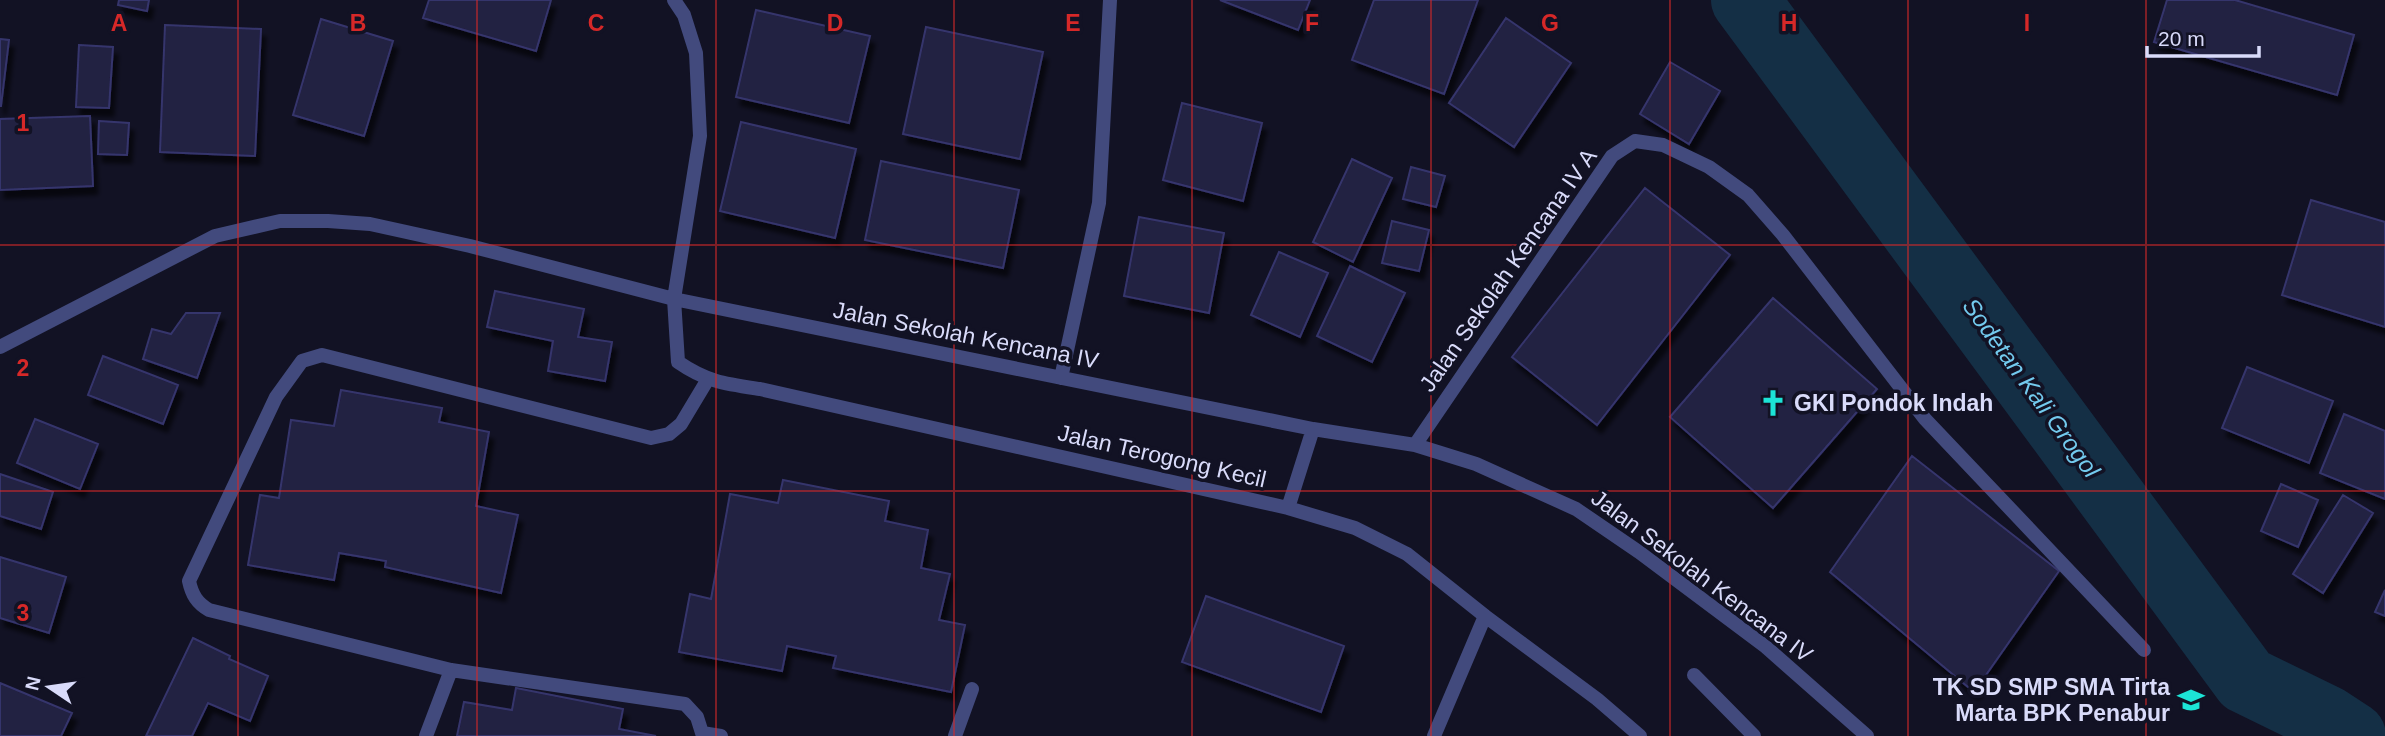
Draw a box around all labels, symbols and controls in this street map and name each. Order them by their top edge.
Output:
text: A [111,10,127,36]
text: B [350,10,366,36]
text: C [588,10,604,36]
text: D [827,10,843,36]
text: E [1065,10,1081,36]
text: F [1305,10,1319,36]
text: G [1541,10,1559,36]
text: H [1781,10,1797,36]
text: I [2024,10,2030,36]
scale bar [2147,14,2259,58]
text: 20 m [2158,27,2205,50]
text: 1 [17,110,30,136]
street label: Jalan Sekolah Kencana IV A [1414,143,1602,396]
water label: Sodetan Kali Grogol [1957,293,2106,483]
street label: Jalan Sekolah Kencana IV [831,296,1102,374]
text: 2 [17,355,29,381]
church icon: GKI Pondok Indah [1758,388,1788,418]
place label: GKI Pondok Indah [1794,390,1993,416]
street label: Jalan Terogong Kecil [1055,419,1269,493]
street label: Jalan Sekolah Kencana IV [1586,484,1818,668]
text: 3 [17,600,29,626]
north arrow [14,652,84,722]
text: N [21,674,45,692]
place label: TK SD SMP SMA Tirta Marta BPK Penabur [1933,674,2170,726]
school or university icon: TK SD SMP SMA Tirta Marta BPK Penabur [2176,685,2206,715]

